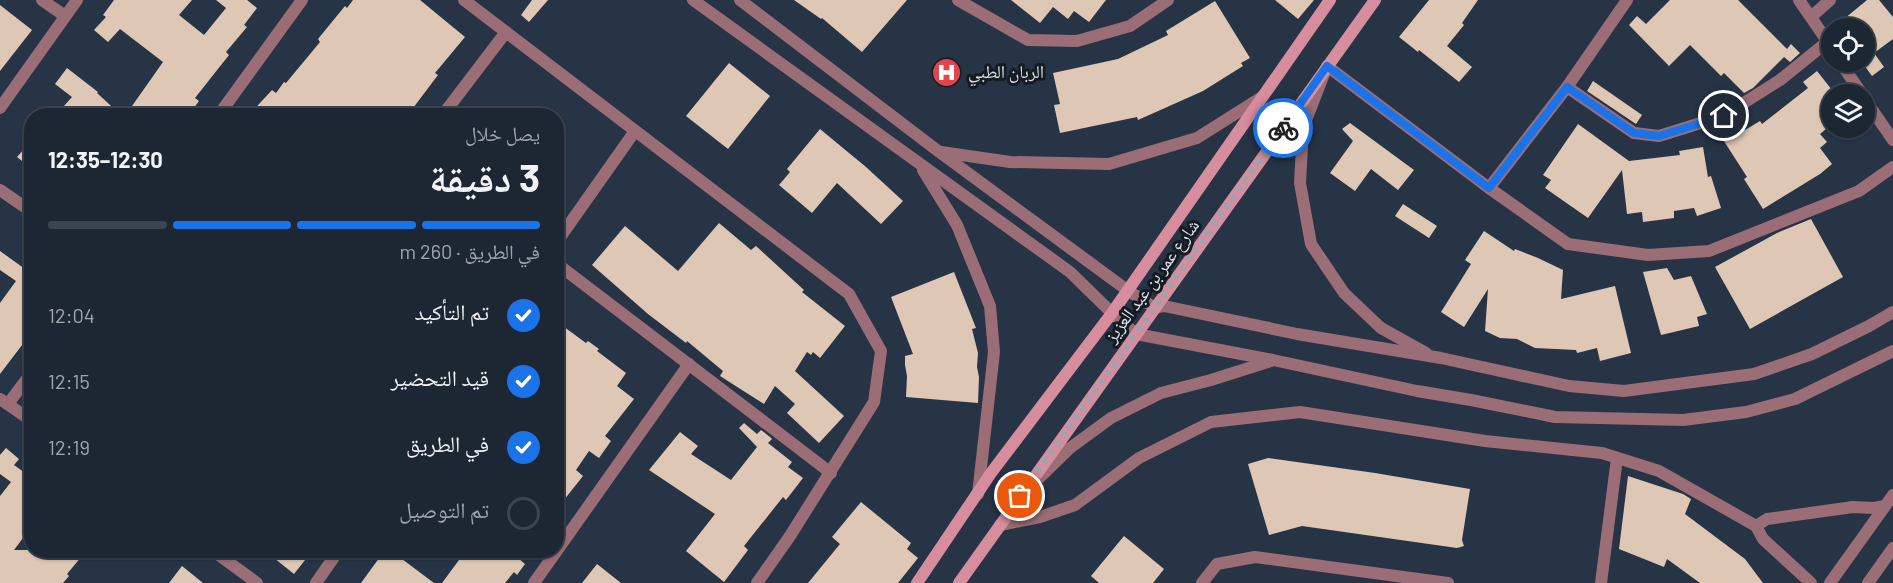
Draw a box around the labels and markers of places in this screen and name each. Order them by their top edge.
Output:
hospital icon: الربان الطبي [931,56,963,88]
place label: الربان الطبي [968,60,1044,87]
pin [1698,90,1749,141]
pin [994,470,1045,521]

